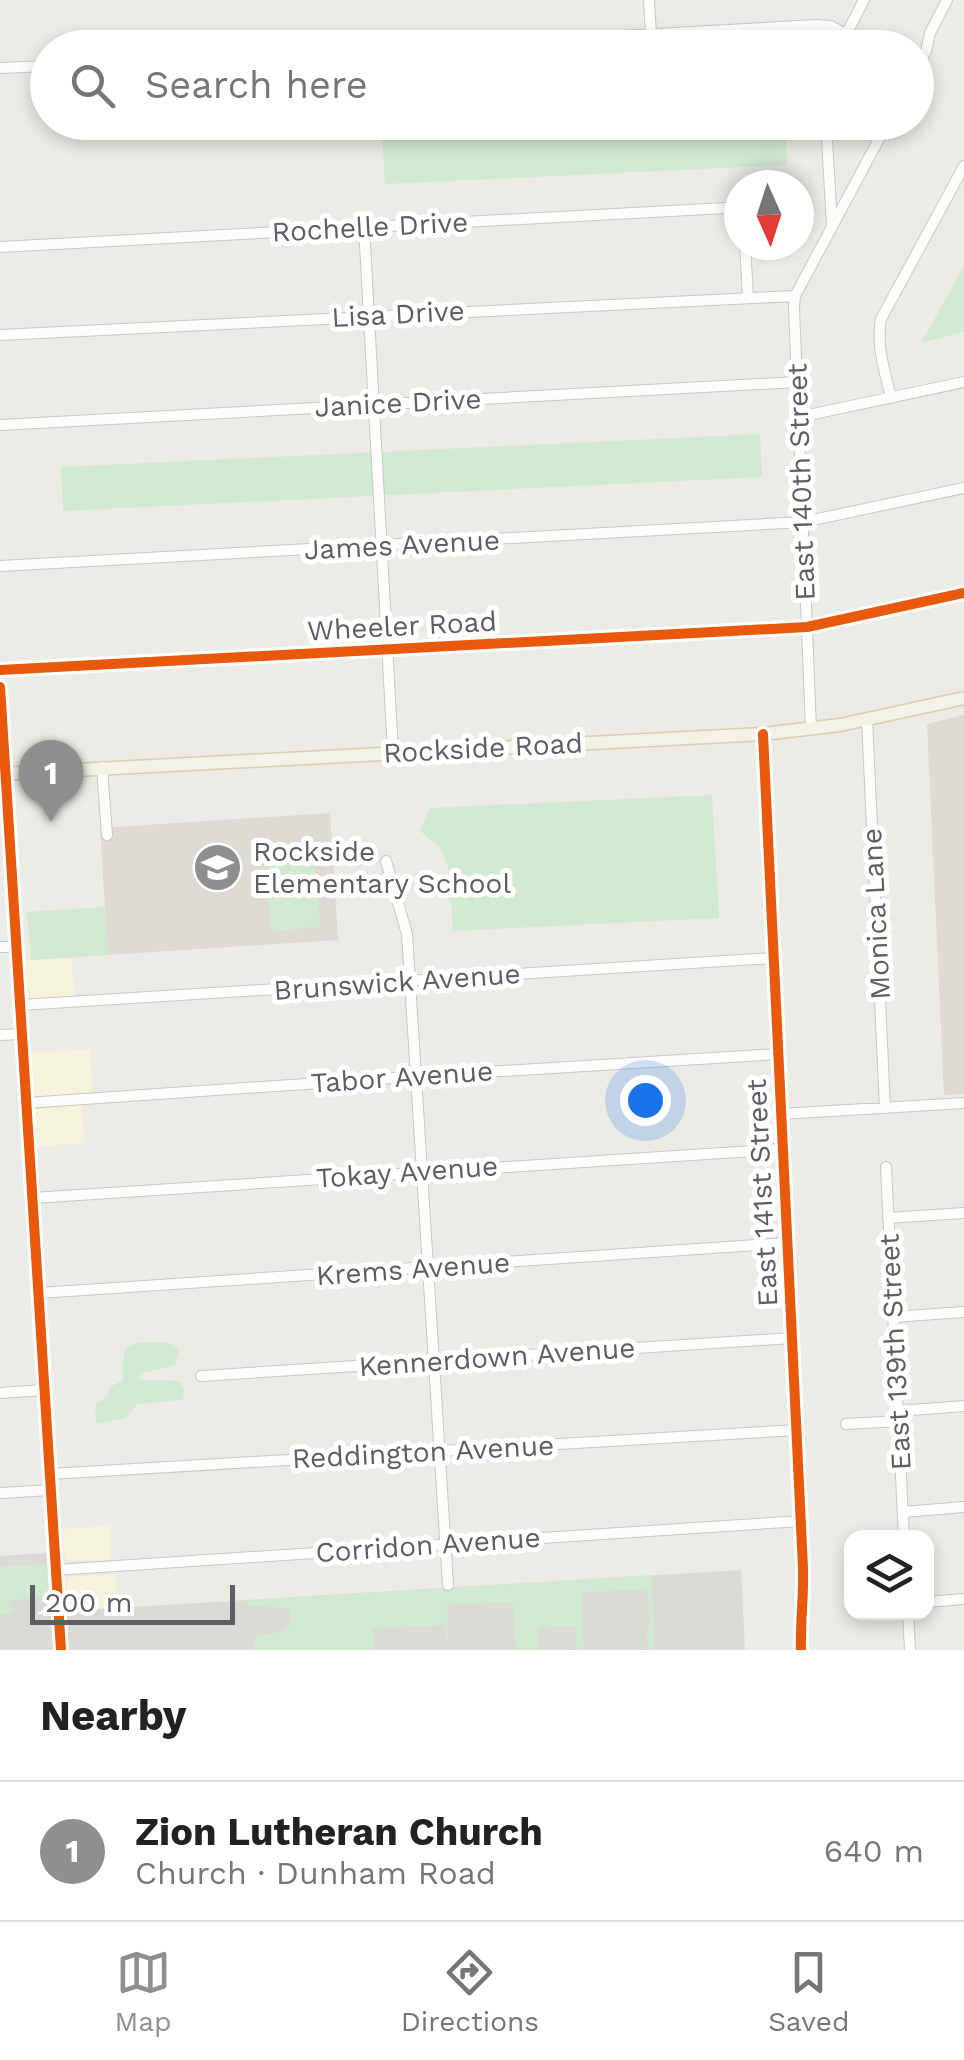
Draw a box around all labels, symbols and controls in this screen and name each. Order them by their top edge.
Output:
search box [30,30,934,140]
icon: search [65,58,120,113]
text: Search here [145,63,368,107]
north arrow [724,170,814,260]
street label: Rochelle Drive [271,205,469,249]
street label: Lisa Drive [331,294,465,334]
street label: East 140th Street [780,362,822,601]
street label: Janice Drive [314,382,482,424]
street label: James Avenue [303,523,501,567]
street label: Wheeler Road [306,605,498,647]
street label: Rockside Road [382,726,584,770]
pin: 1 [18,740,84,822]
street label: Monica Lane [855,827,897,1001]
place label: Rockside Elementary School [253,835,511,900]
school or university icon: Rockside Elementary School [192,841,244,893]
street label: Brunswick Avenue [272,957,522,1007]
street label: Tabor Avenue [310,1054,494,1100]
your location [620,1075,671,1126]
street label: East 141st Street [740,1078,784,1308]
street label: Tokay Avenue [315,1149,499,1195]
street label: East 139th Street [872,1233,918,1471]
street label: Krems Avenue [315,1246,511,1292]
street label: Kennerdown Avenue [358,1331,636,1383]
street label: Reddington Avenue [291,1429,555,1475]
street label: Corridon Avenue [314,1521,542,1569]
map controls [844,1530,934,1620]
button: layers [844,1530,934,1620]
scale bar [30,1580,235,1624]
text: 200 m [45,1586,132,1619]
text: Nearby [40,1691,187,1740]
text: Zion Lutheran Church [135,1810,543,1854]
text: 1 [66,1832,79,1870]
text: 640 m [824,1832,924,1870]
text: Church · Dunham Road [135,1854,496,1892]
tab: Map [115,1945,172,2038]
tab: Directions [401,1945,539,2038]
tab: Saved [768,1945,849,2038]

